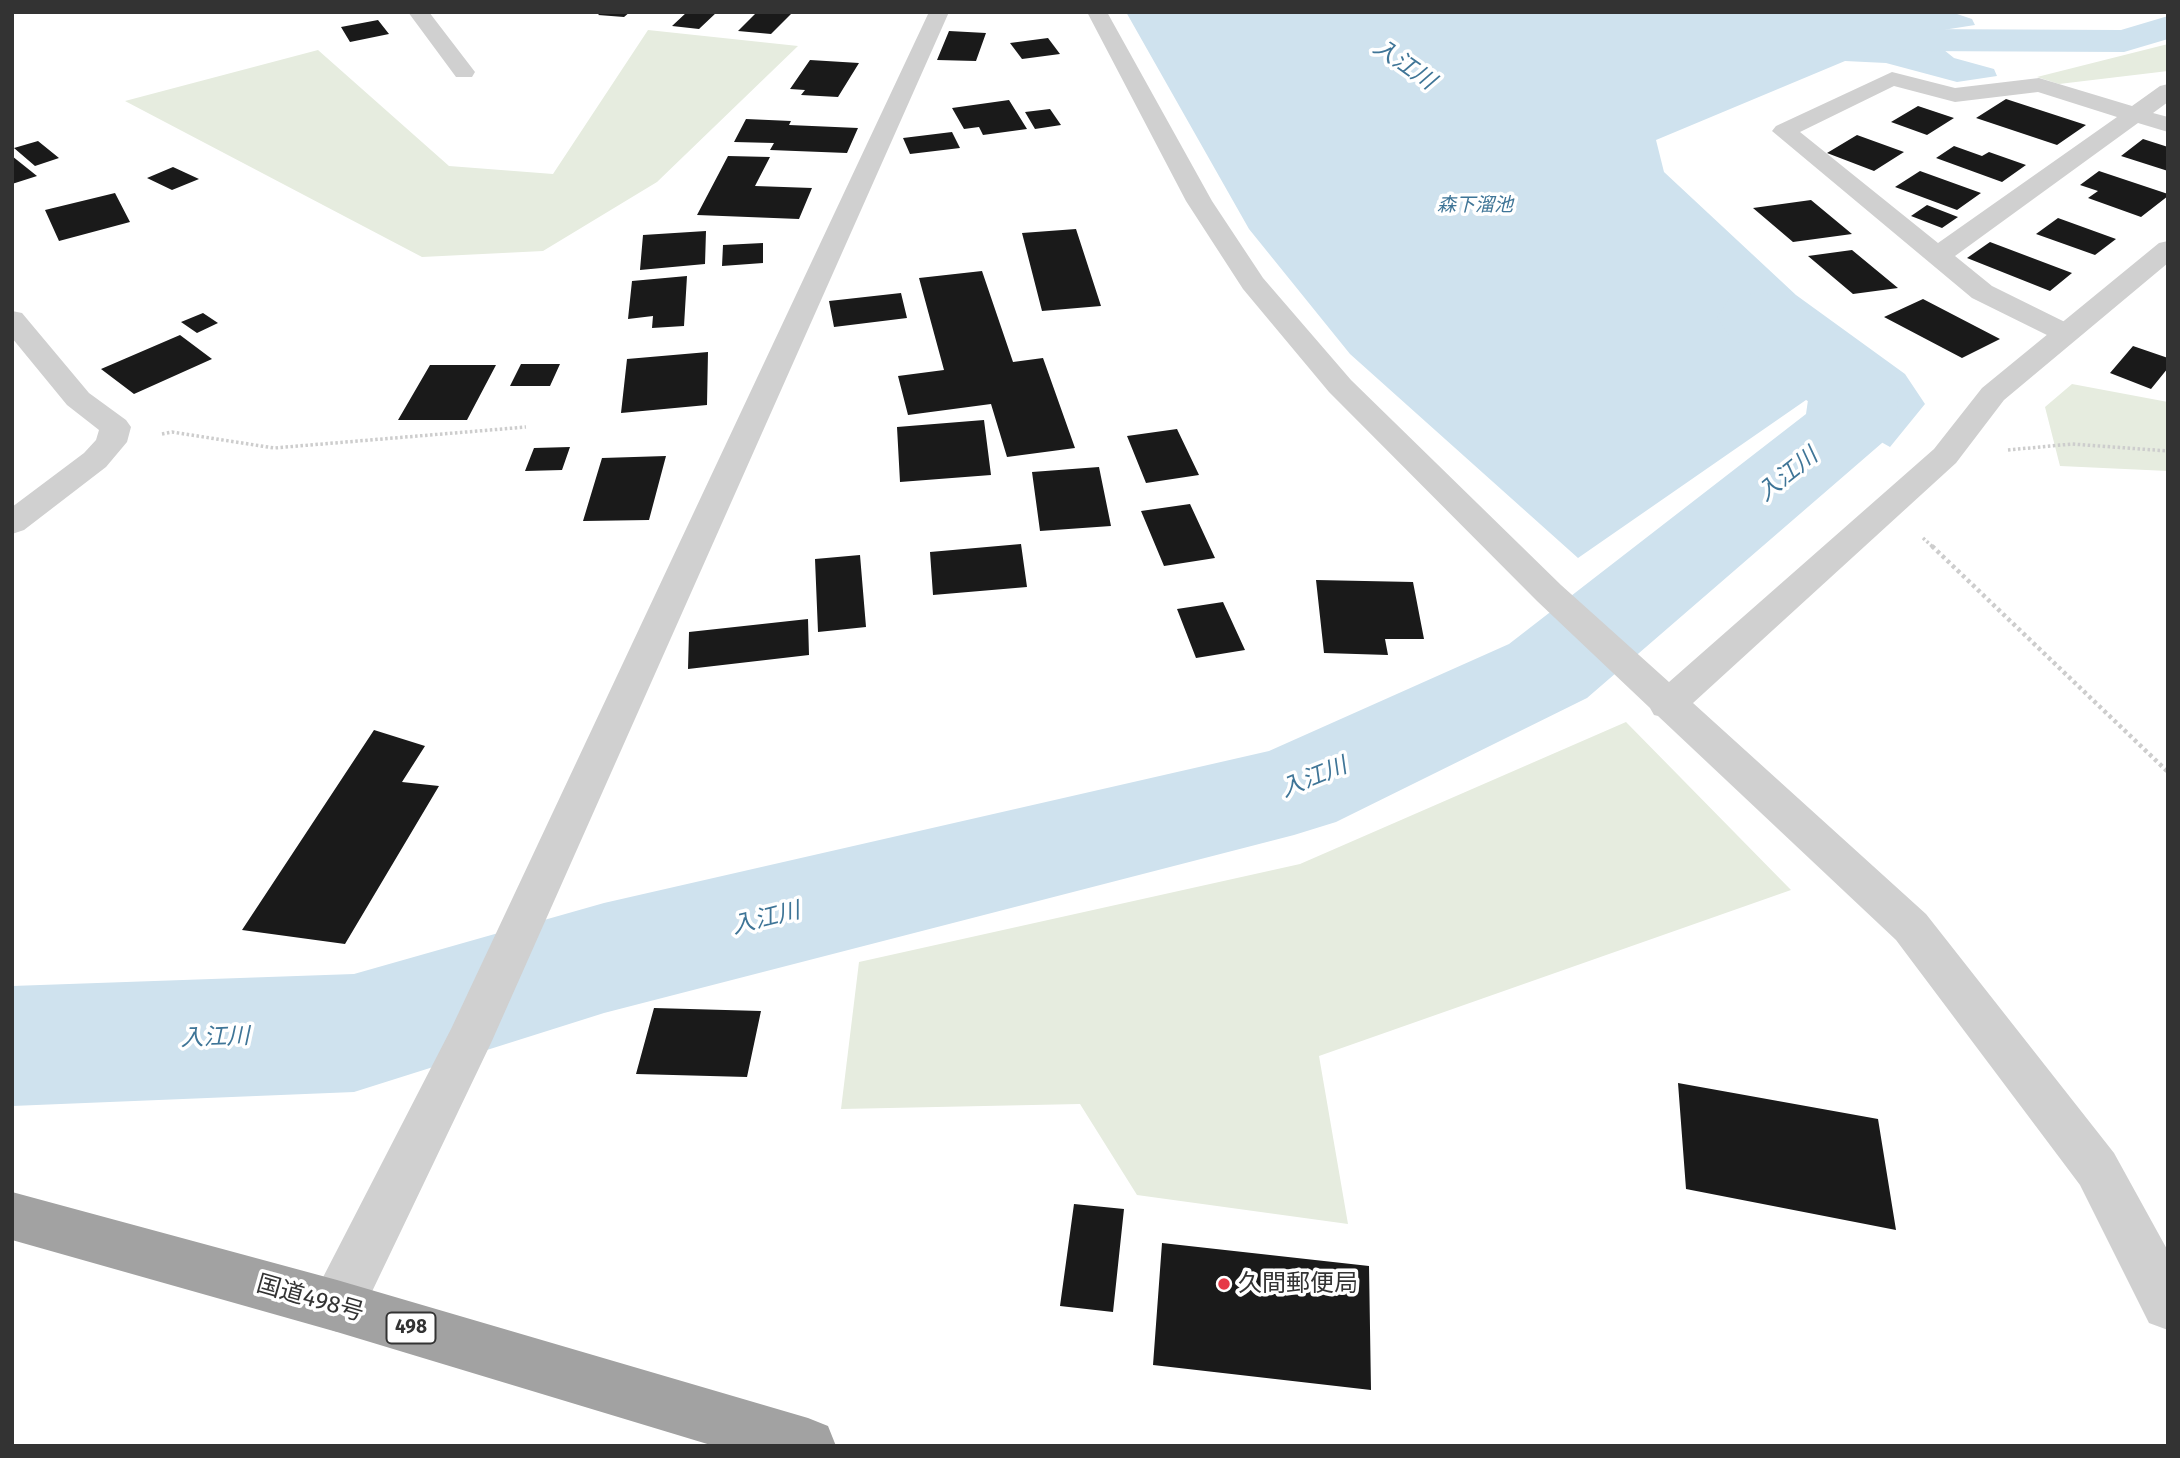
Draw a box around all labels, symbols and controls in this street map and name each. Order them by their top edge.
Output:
water label: 入江川 [1368,34,1440,96]
water label: 森下溜池 [1437,195,1513,217]
water label: 入江川 [1753,443,1823,507]
water label: 入江川 [1277,752,1351,804]
water label: 入江川 [729,897,803,941]
water label: 入江川 [180,1023,250,1053]
street label: 国道498号 [253,1270,367,1328]
place label: 久間郵便局 [1238,1270,1358,1298]
marker: 久間郵便局 [1216,1276,1232,1292]
road number: 498 [386,1312,436,1344]

